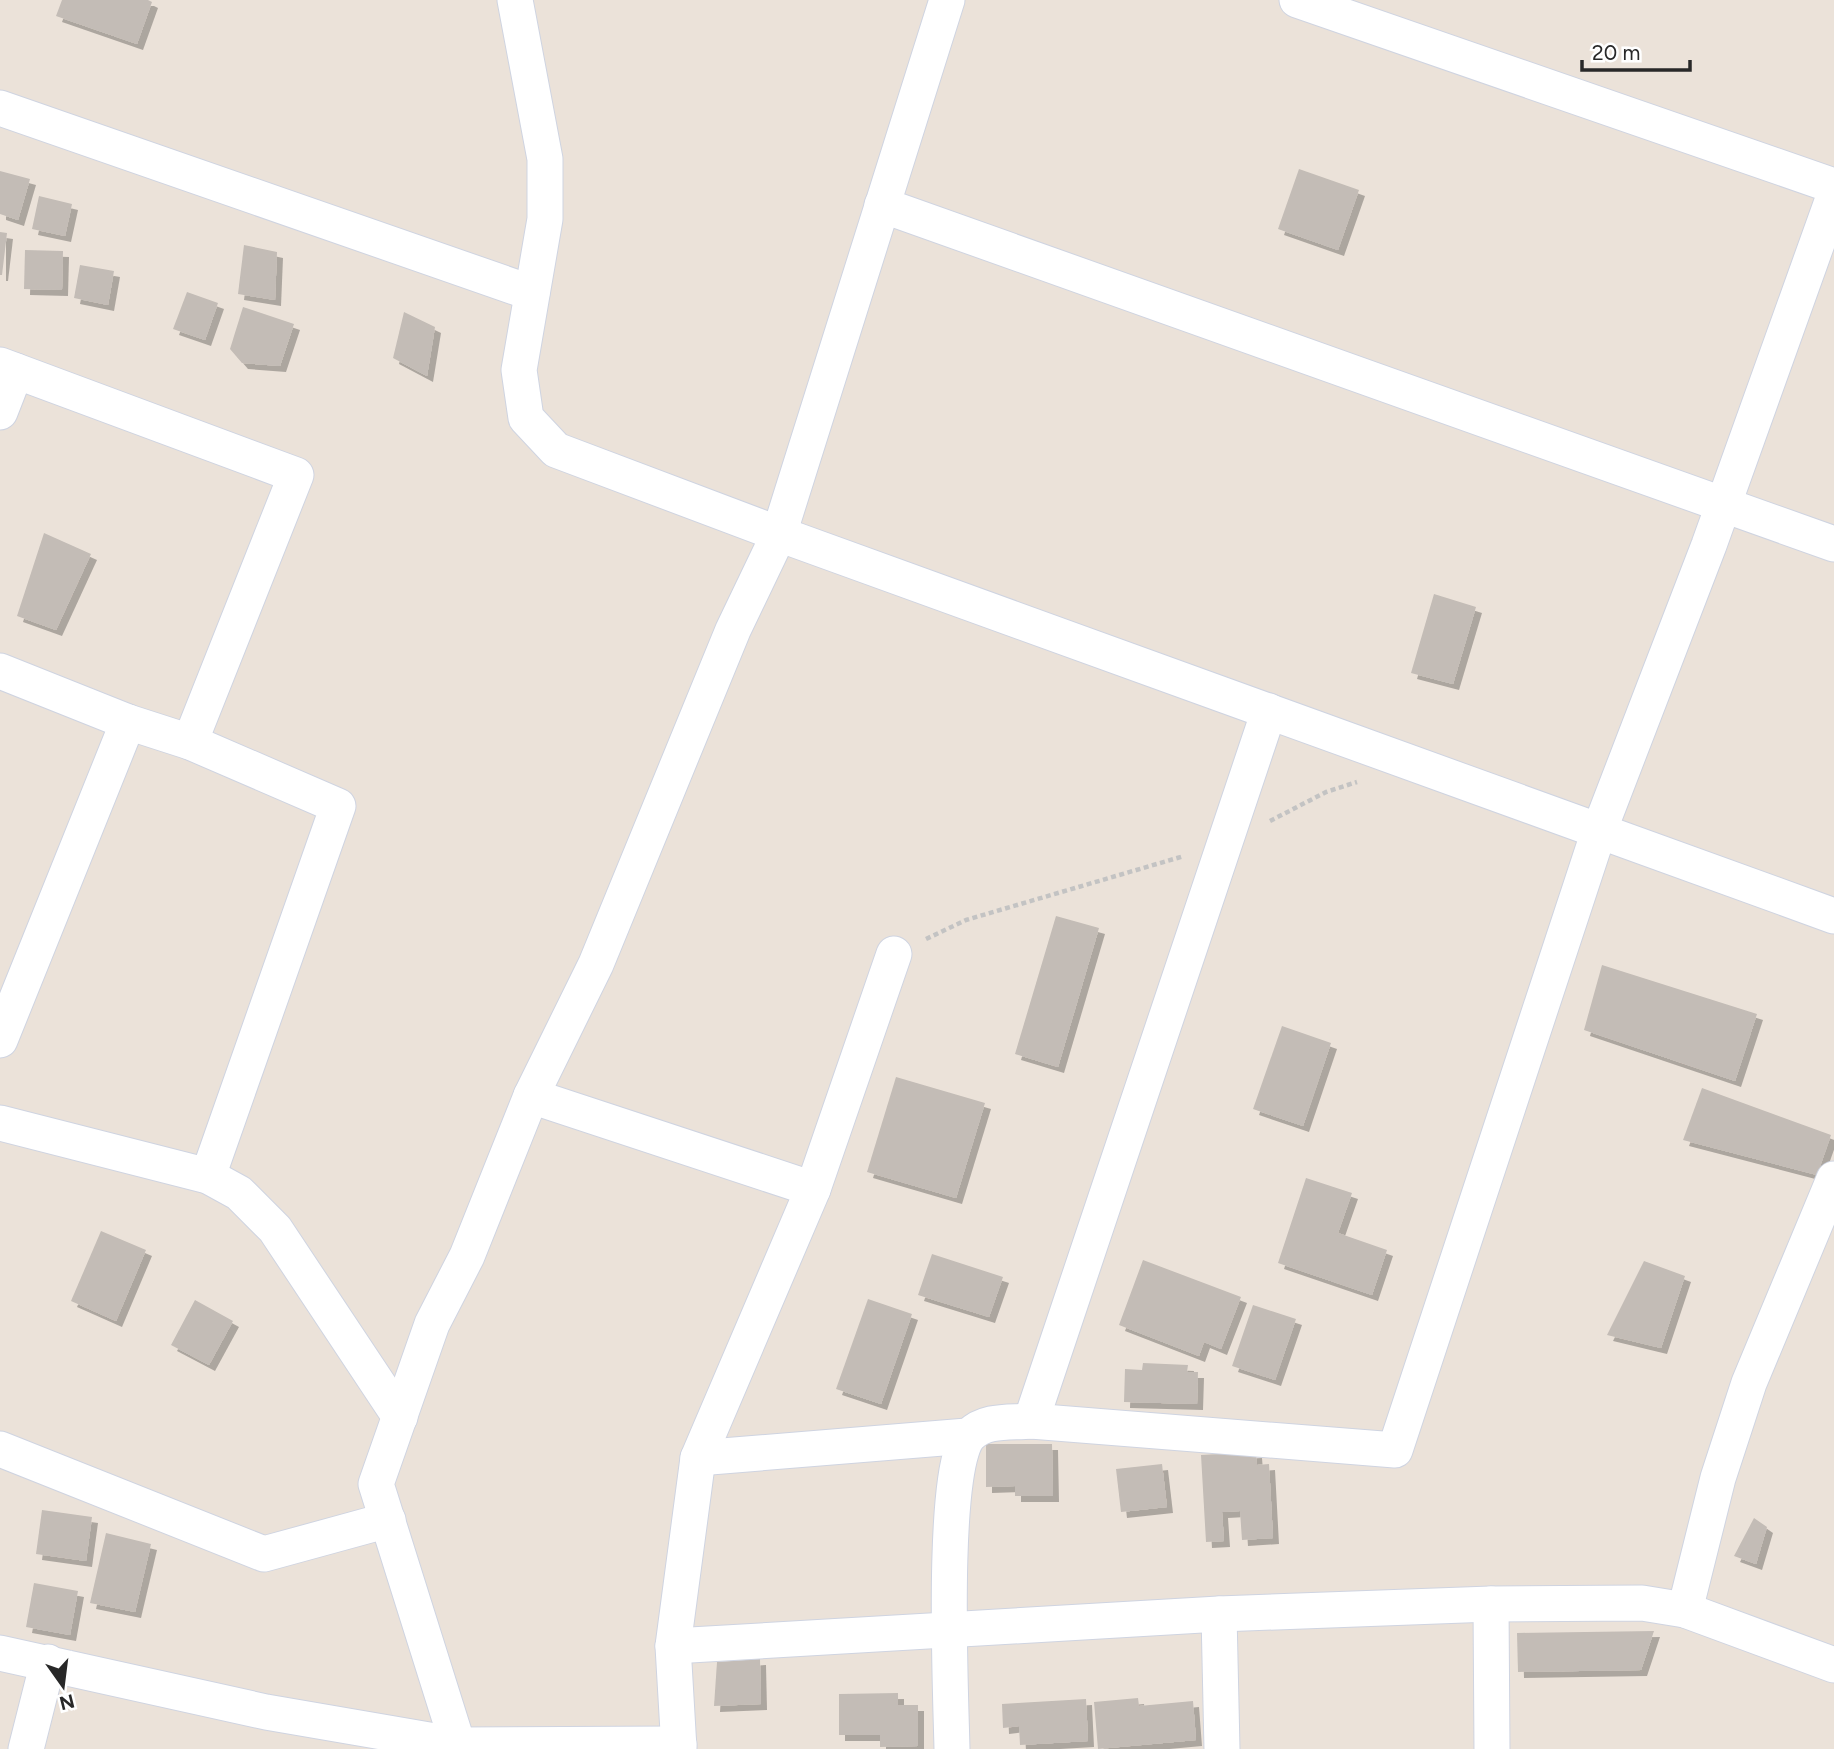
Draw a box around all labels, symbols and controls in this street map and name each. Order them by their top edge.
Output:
scale bar [1582,28,1690,72]
text: 20 m [1592,40,1640,65]
north arrow [28,1651,98,1721]
text: N [57,1689,77,1715]

